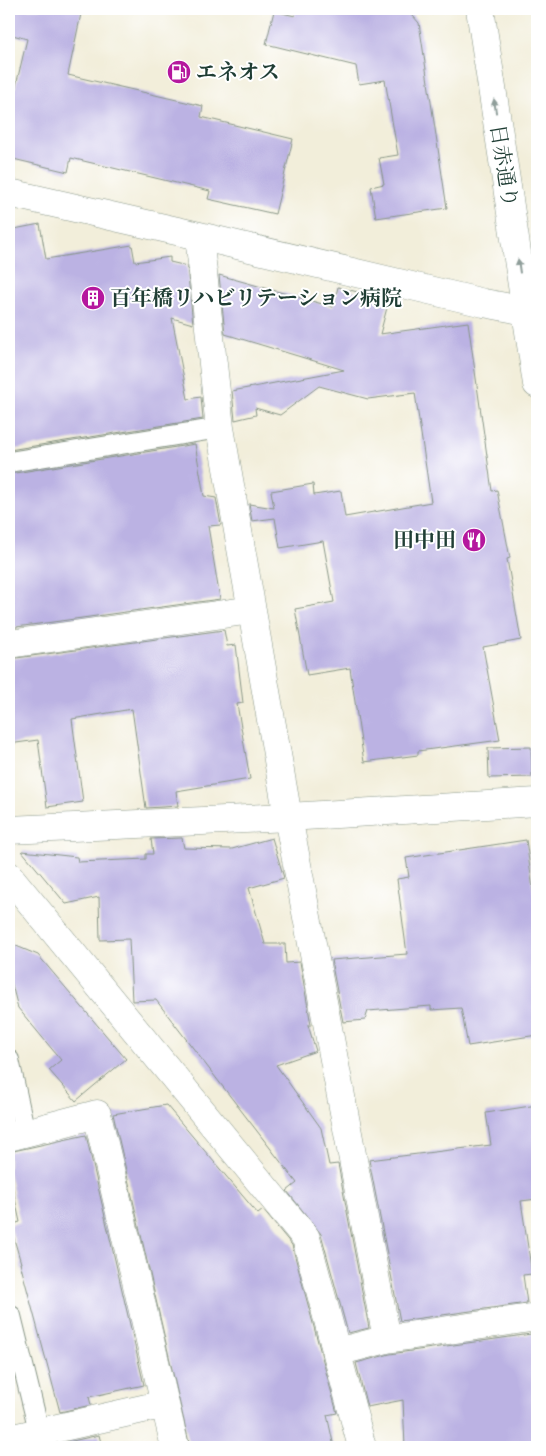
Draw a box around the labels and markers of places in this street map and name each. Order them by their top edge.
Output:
fuel station icon: エネオス [166,59,192,85]
place label: エネオス [196,59,280,89]
building icon: 百年橋リハビリテーション病院 [80,285,106,311]
place label: 百年橋リハビリテーション病院 [110,285,402,315]
place label: 田中田 [393,527,456,557]
restaurant icon: 田中田 [461,527,487,553]

